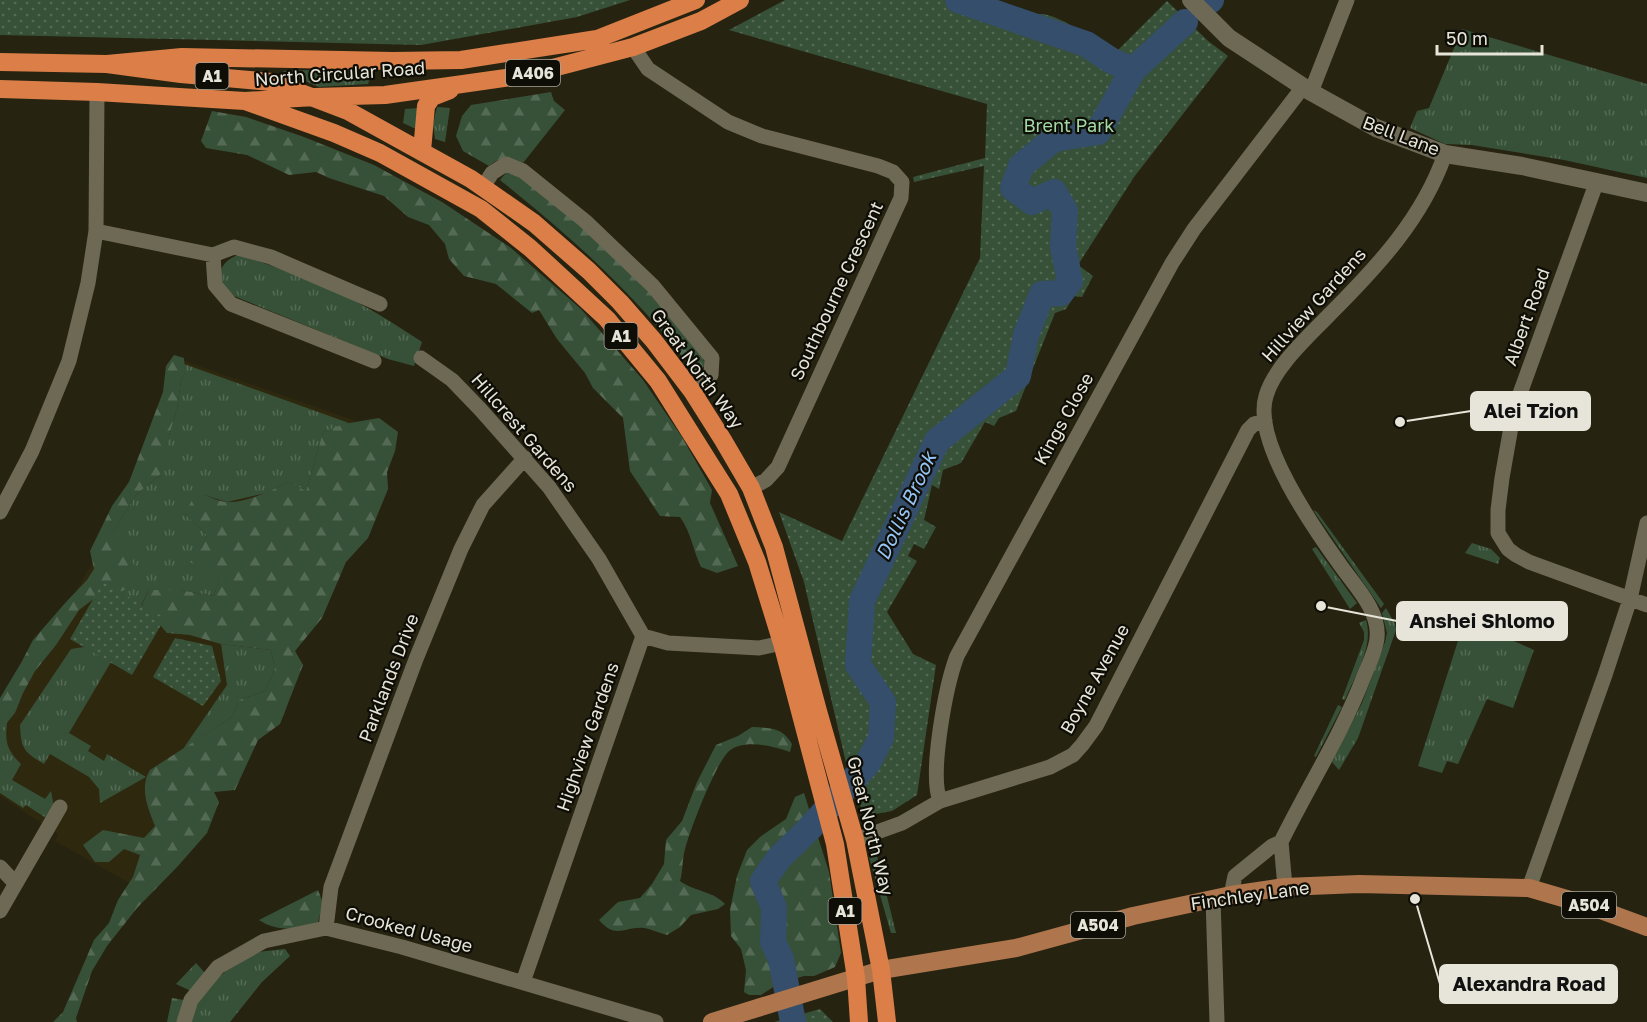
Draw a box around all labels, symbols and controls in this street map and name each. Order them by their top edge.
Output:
scale bar [1437,18,1542,56]
text: 50 m [1446,27,1488,49]
street label: North Circular Road [254,56,426,90]
road number: A406 [506,60,560,86]
road number: A1 [196,63,228,89]
street label: Bell Lane [1360,110,1443,160]
park label: Brent Park [1024,114,1114,136]
street label: Southbourne Crescent [785,198,887,383]
street label: Hillview Gardens [1256,243,1370,366]
street label: Albert Road [1498,265,1554,368]
street label: Great North Way [647,304,749,433]
road number: A1 [604,323,638,349]
street label: Hillcrest Gardens [467,369,582,496]
street label: Kings Close [1029,369,1097,468]
callout: Alei Tzion [1471,392,1590,430]
text: Alei Tzion [1484,398,1578,422]
water label: Dollis Brook [870,445,942,563]
callout: Anshei Shlomo [1397,602,1567,640]
text: Anshei Shlomo [1409,608,1555,632]
street label: Parklands Drive [353,610,423,745]
street label: Boyne Avenue [1055,620,1133,737]
street label: Highview Gardens [551,659,623,814]
street label: Great North Way [843,754,899,898]
street label: Finchley Lane [1189,876,1311,914]
road number: A504 [1562,892,1616,918]
road number: A1 [828,898,862,924]
street label: Crooked Usage [343,901,475,957]
road number: A504 [1071,912,1125,938]
callout: Alexandra Road [1440,965,1617,1003]
text: Alexandra Road [1453,971,1606,995]

